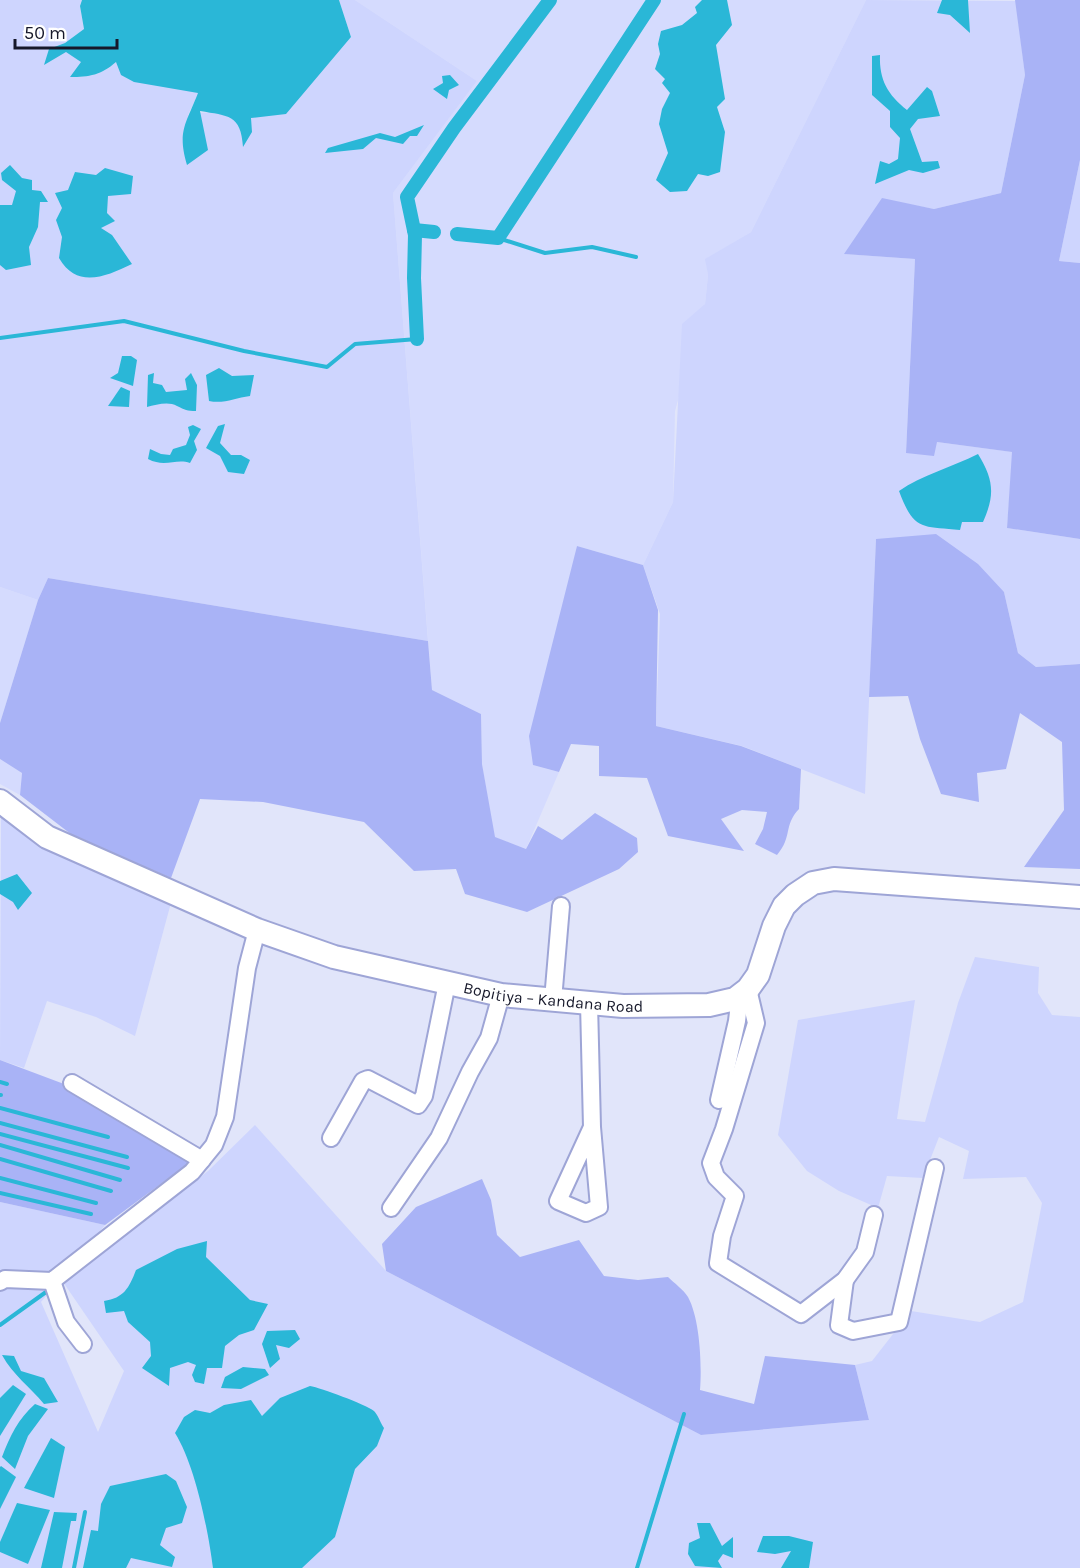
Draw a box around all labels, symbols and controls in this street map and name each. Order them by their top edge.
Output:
scale bar [15,12,117,50]
text: 50 m [24,22,66,44]
street label: Bopitiya – Kandana Road [462,977,643,1016]

